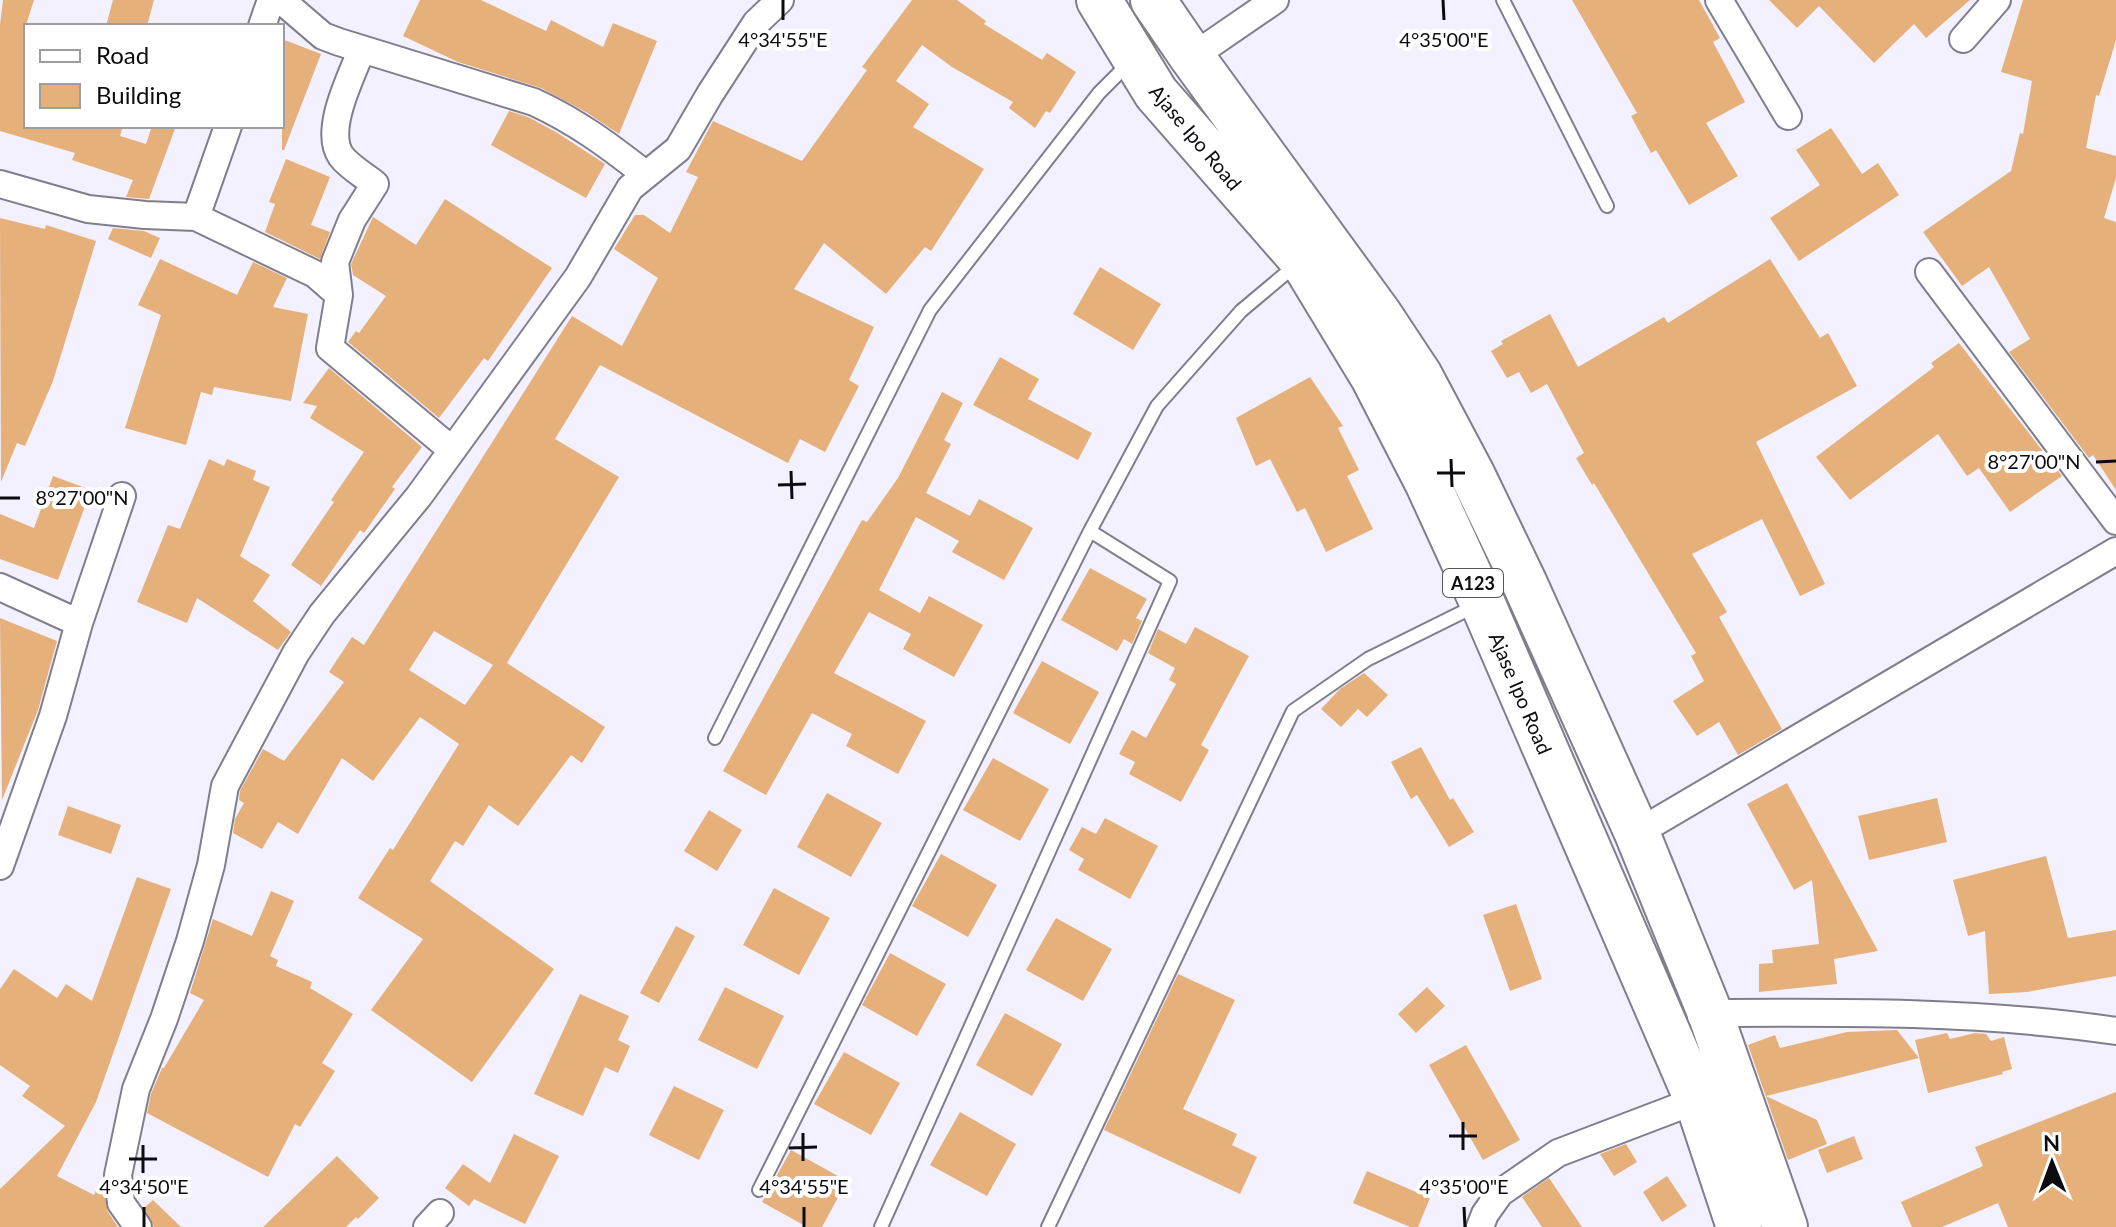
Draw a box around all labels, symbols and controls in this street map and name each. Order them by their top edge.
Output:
legend [24,24,284,128]
text: 4°34'55"E [738,27,828,51]
text: 4°35'00"E [1399,27,1489,51]
text: Road [96,40,149,69]
street label: Ajase Ipo Road [1145,79,1247,195]
text: Building [96,80,181,109]
text: 8°27'00"N [1987,449,2081,473]
text: 8°27'00"N [35,485,129,509]
road number: A123 [1443,569,1503,597]
street label: Ajase Ipo Road [1485,628,1557,758]
north arrow [2012,1123,2092,1203]
text: N [2043,1129,2060,1156]
text: 4°34'50"E [99,1174,189,1198]
text: 4°34'55"E [759,1174,849,1198]
text: 4°35'00"E [1419,1174,1509,1198]

